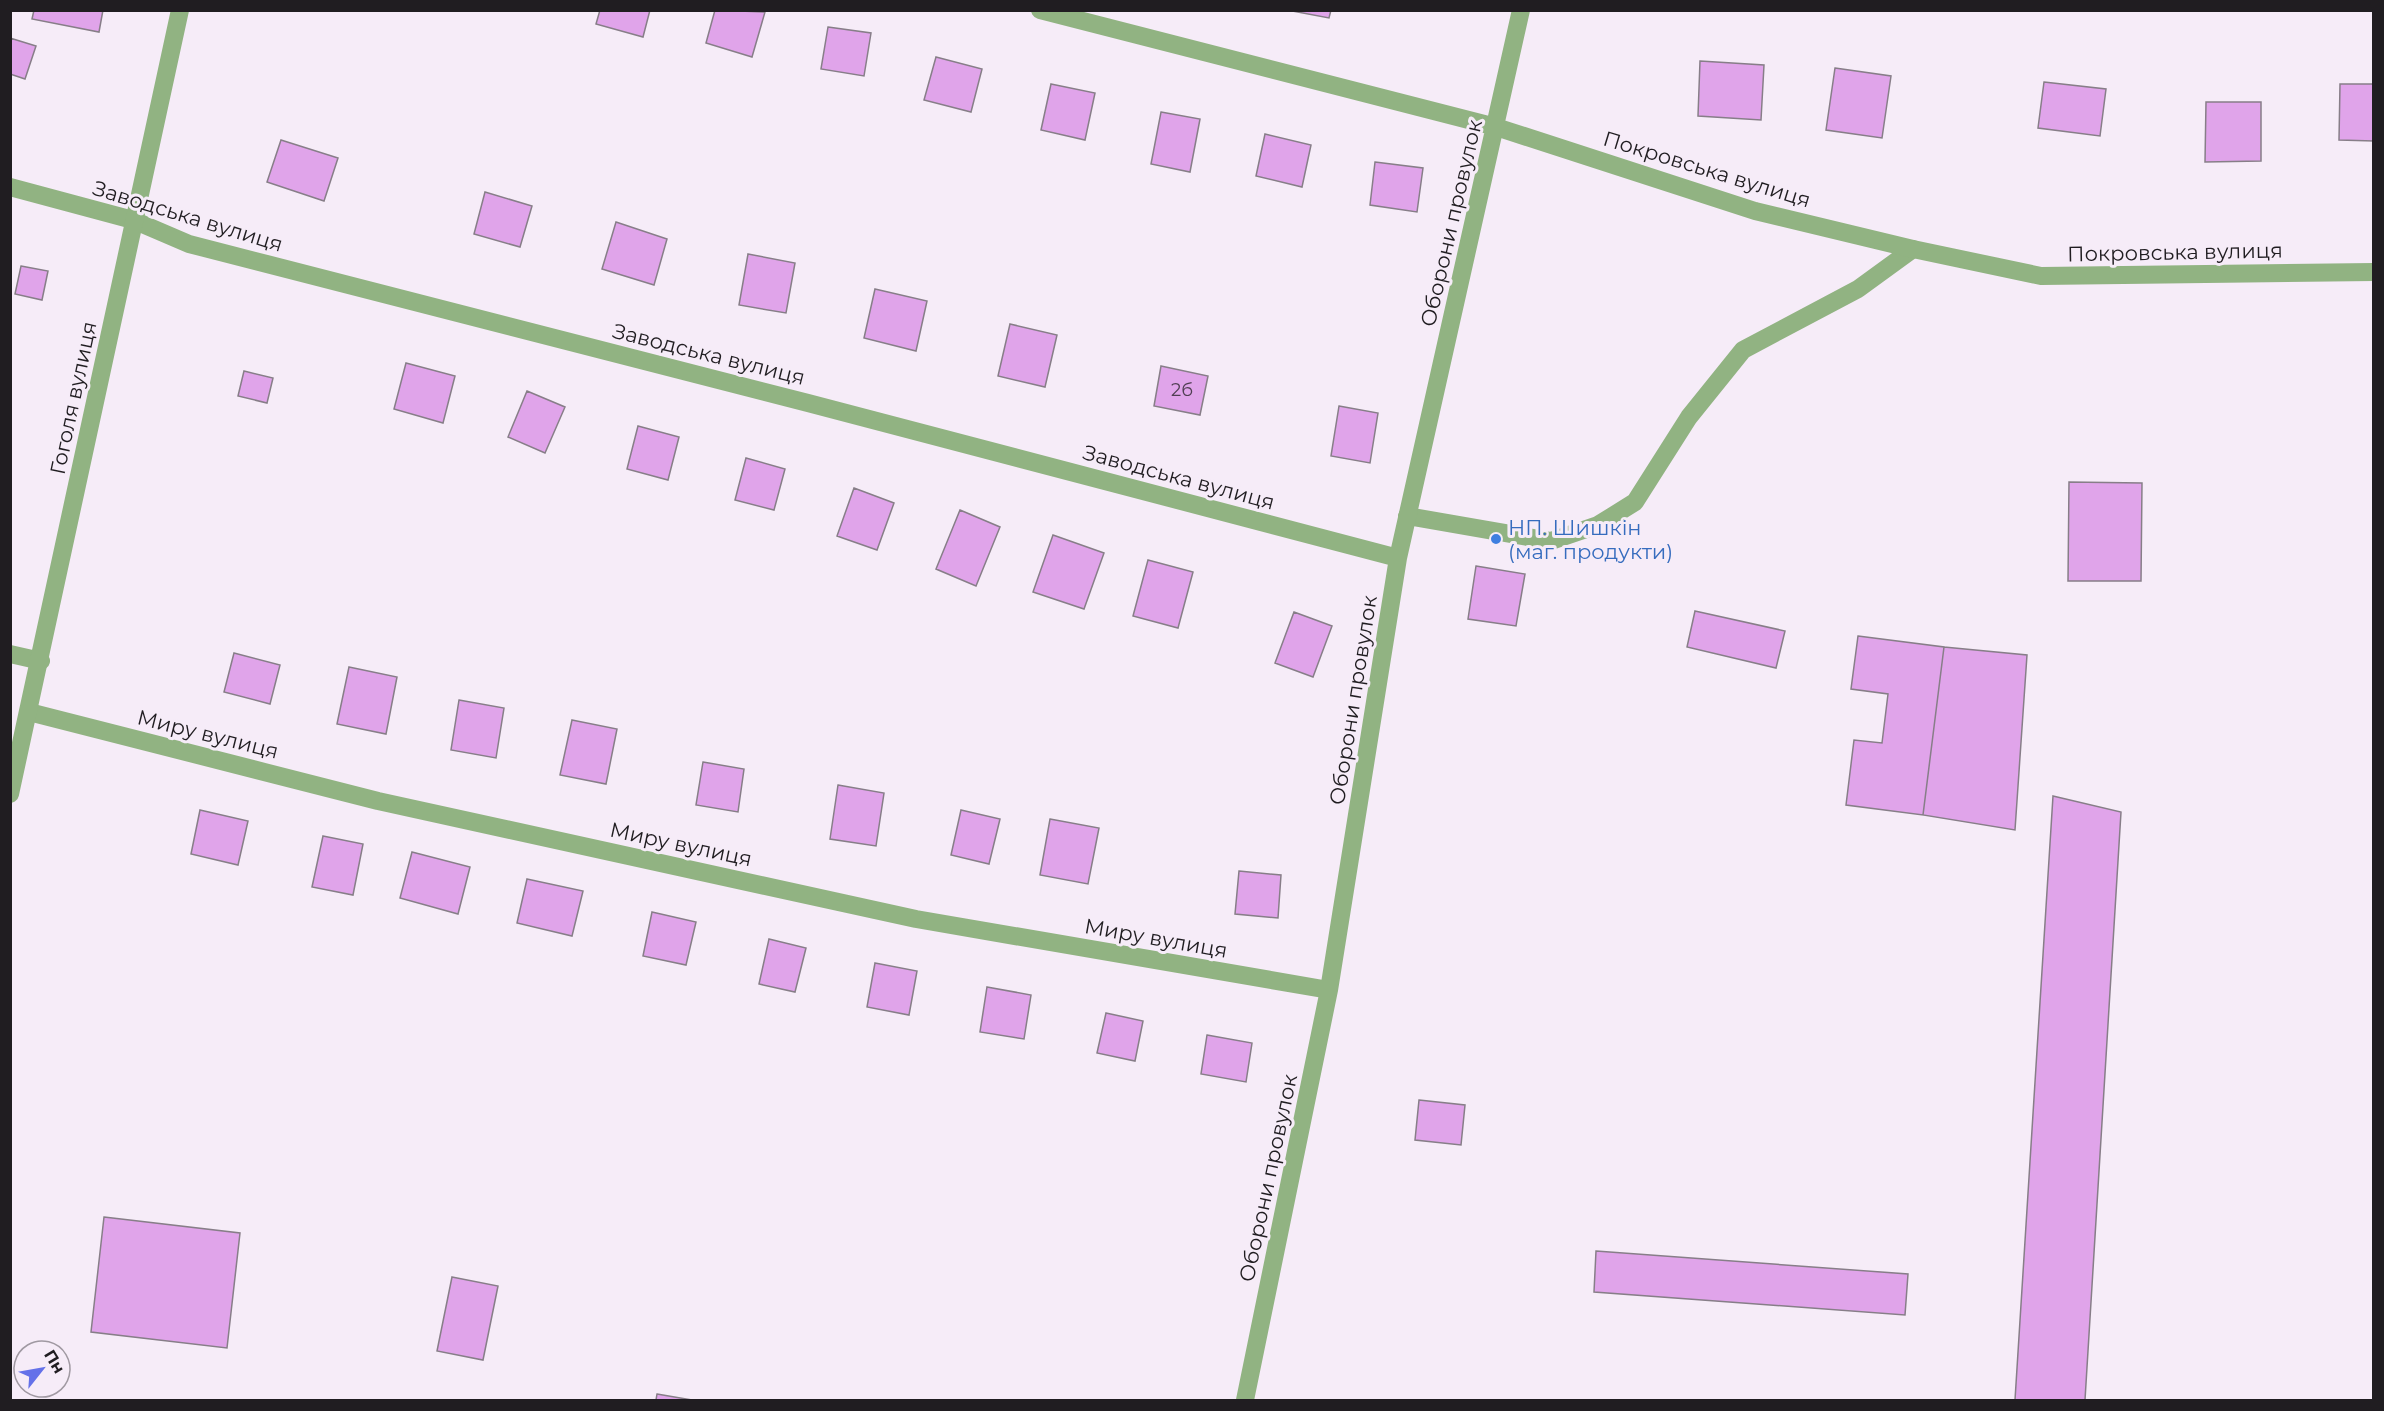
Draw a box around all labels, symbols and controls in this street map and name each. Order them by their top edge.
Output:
street label: Оборони провулок [1415,117,1487,329]
street label: Покровська вулиця [1600,126,1814,212]
street label: Заводська вулиця [90,175,286,257]
street label: Покровська вулиця [2067,238,2283,266]
street label: Заводська вулиця [610,318,808,390]
street label: Гоголя вулиця [45,319,101,477]
house number: 2б [1171,379,1193,401]
street label: Заводська вулиця [1081,439,1277,515]
place label: НП. Шишкін (маг. продукти) [1508,515,1673,564]
marker: НП. Шишкін (маг. продукти) [1489,532,1503,546]
street label: Оборони провулок [1324,593,1382,807]
street label: Миру вулиця [135,704,281,764]
street label: Миру вулиця [608,817,754,871]
street label: Миру вулиця [1083,913,1229,963]
street label: Оборони провулок [1234,1072,1302,1284]
north arrow [12,1339,72,1399]
text: Пн [40,1346,69,1377]

